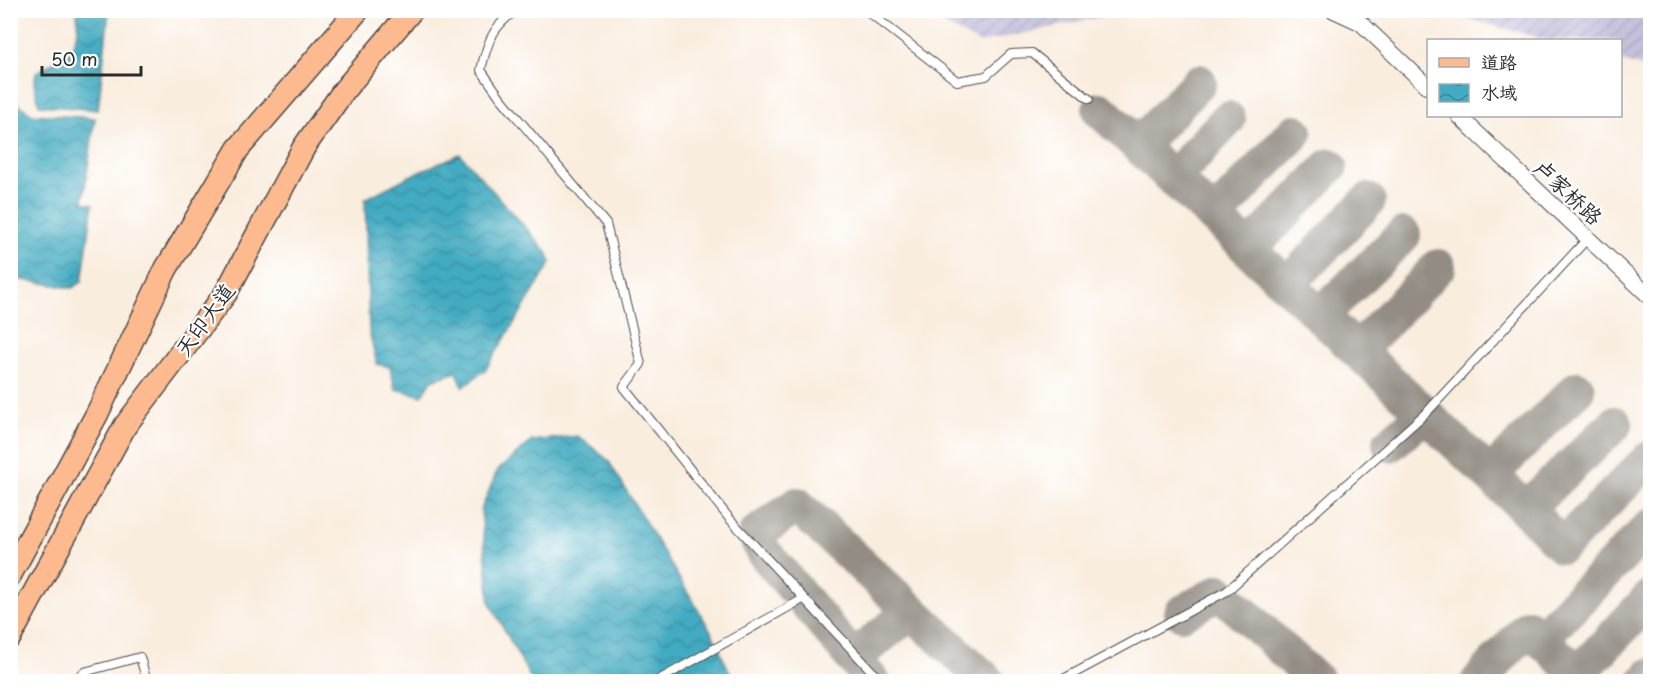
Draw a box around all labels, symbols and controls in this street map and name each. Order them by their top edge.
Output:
scale bar [42,39,141,77]
legend [1427,39,1622,117]
text: 50 m [51,45,98,72]
text: 道路 [1481,48,1517,75]
text: 水域 [1481,78,1517,105]
street label: 卢家桥路 [1527,151,1611,231]
street label: 天印大道 [166,276,242,362]

